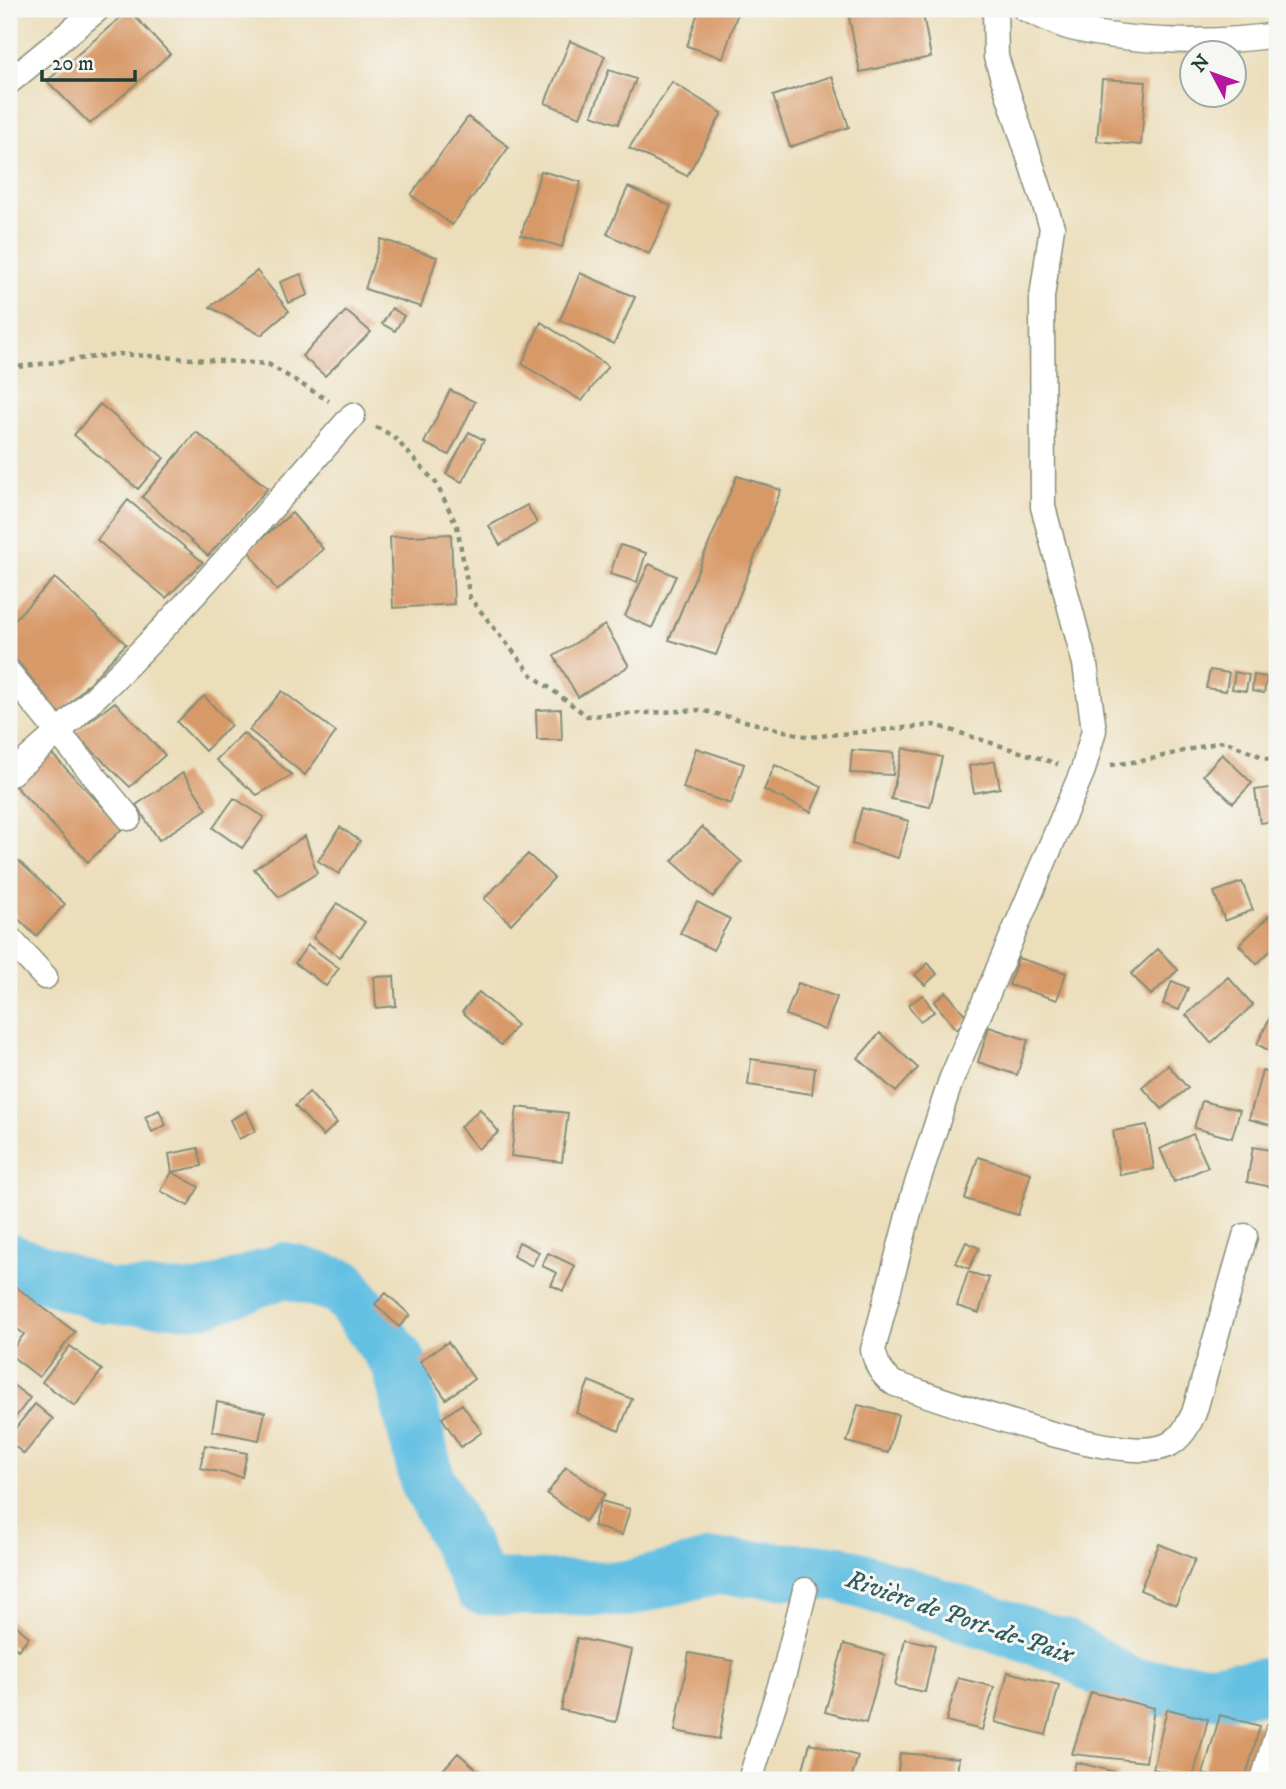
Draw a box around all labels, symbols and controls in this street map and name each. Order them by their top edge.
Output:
scale bar [42,38,135,82]
north arrow [1178,38,1248,108]
text: N [1188,50,1215,77]
text: 20 m [52,51,94,77]
water label: Rivière de Port-de-Paix [841,1563,1080,1673]

